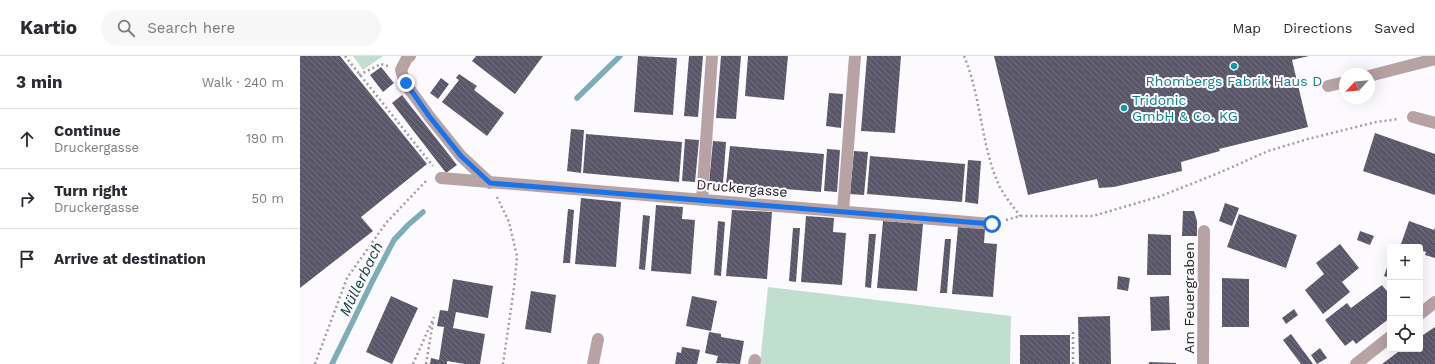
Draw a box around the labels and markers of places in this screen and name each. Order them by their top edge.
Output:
marker: Rhombergs Fabrik Haus D [1229,61,1239,71]
place label: Rhombergs Fabrik Haus D [1146,73,1322,89]
place label: Tridonic GmbH & Co. KG [1132,92,1238,124]
marker: Tridonic GmbH & Co. KG [1119,103,1129,113]

